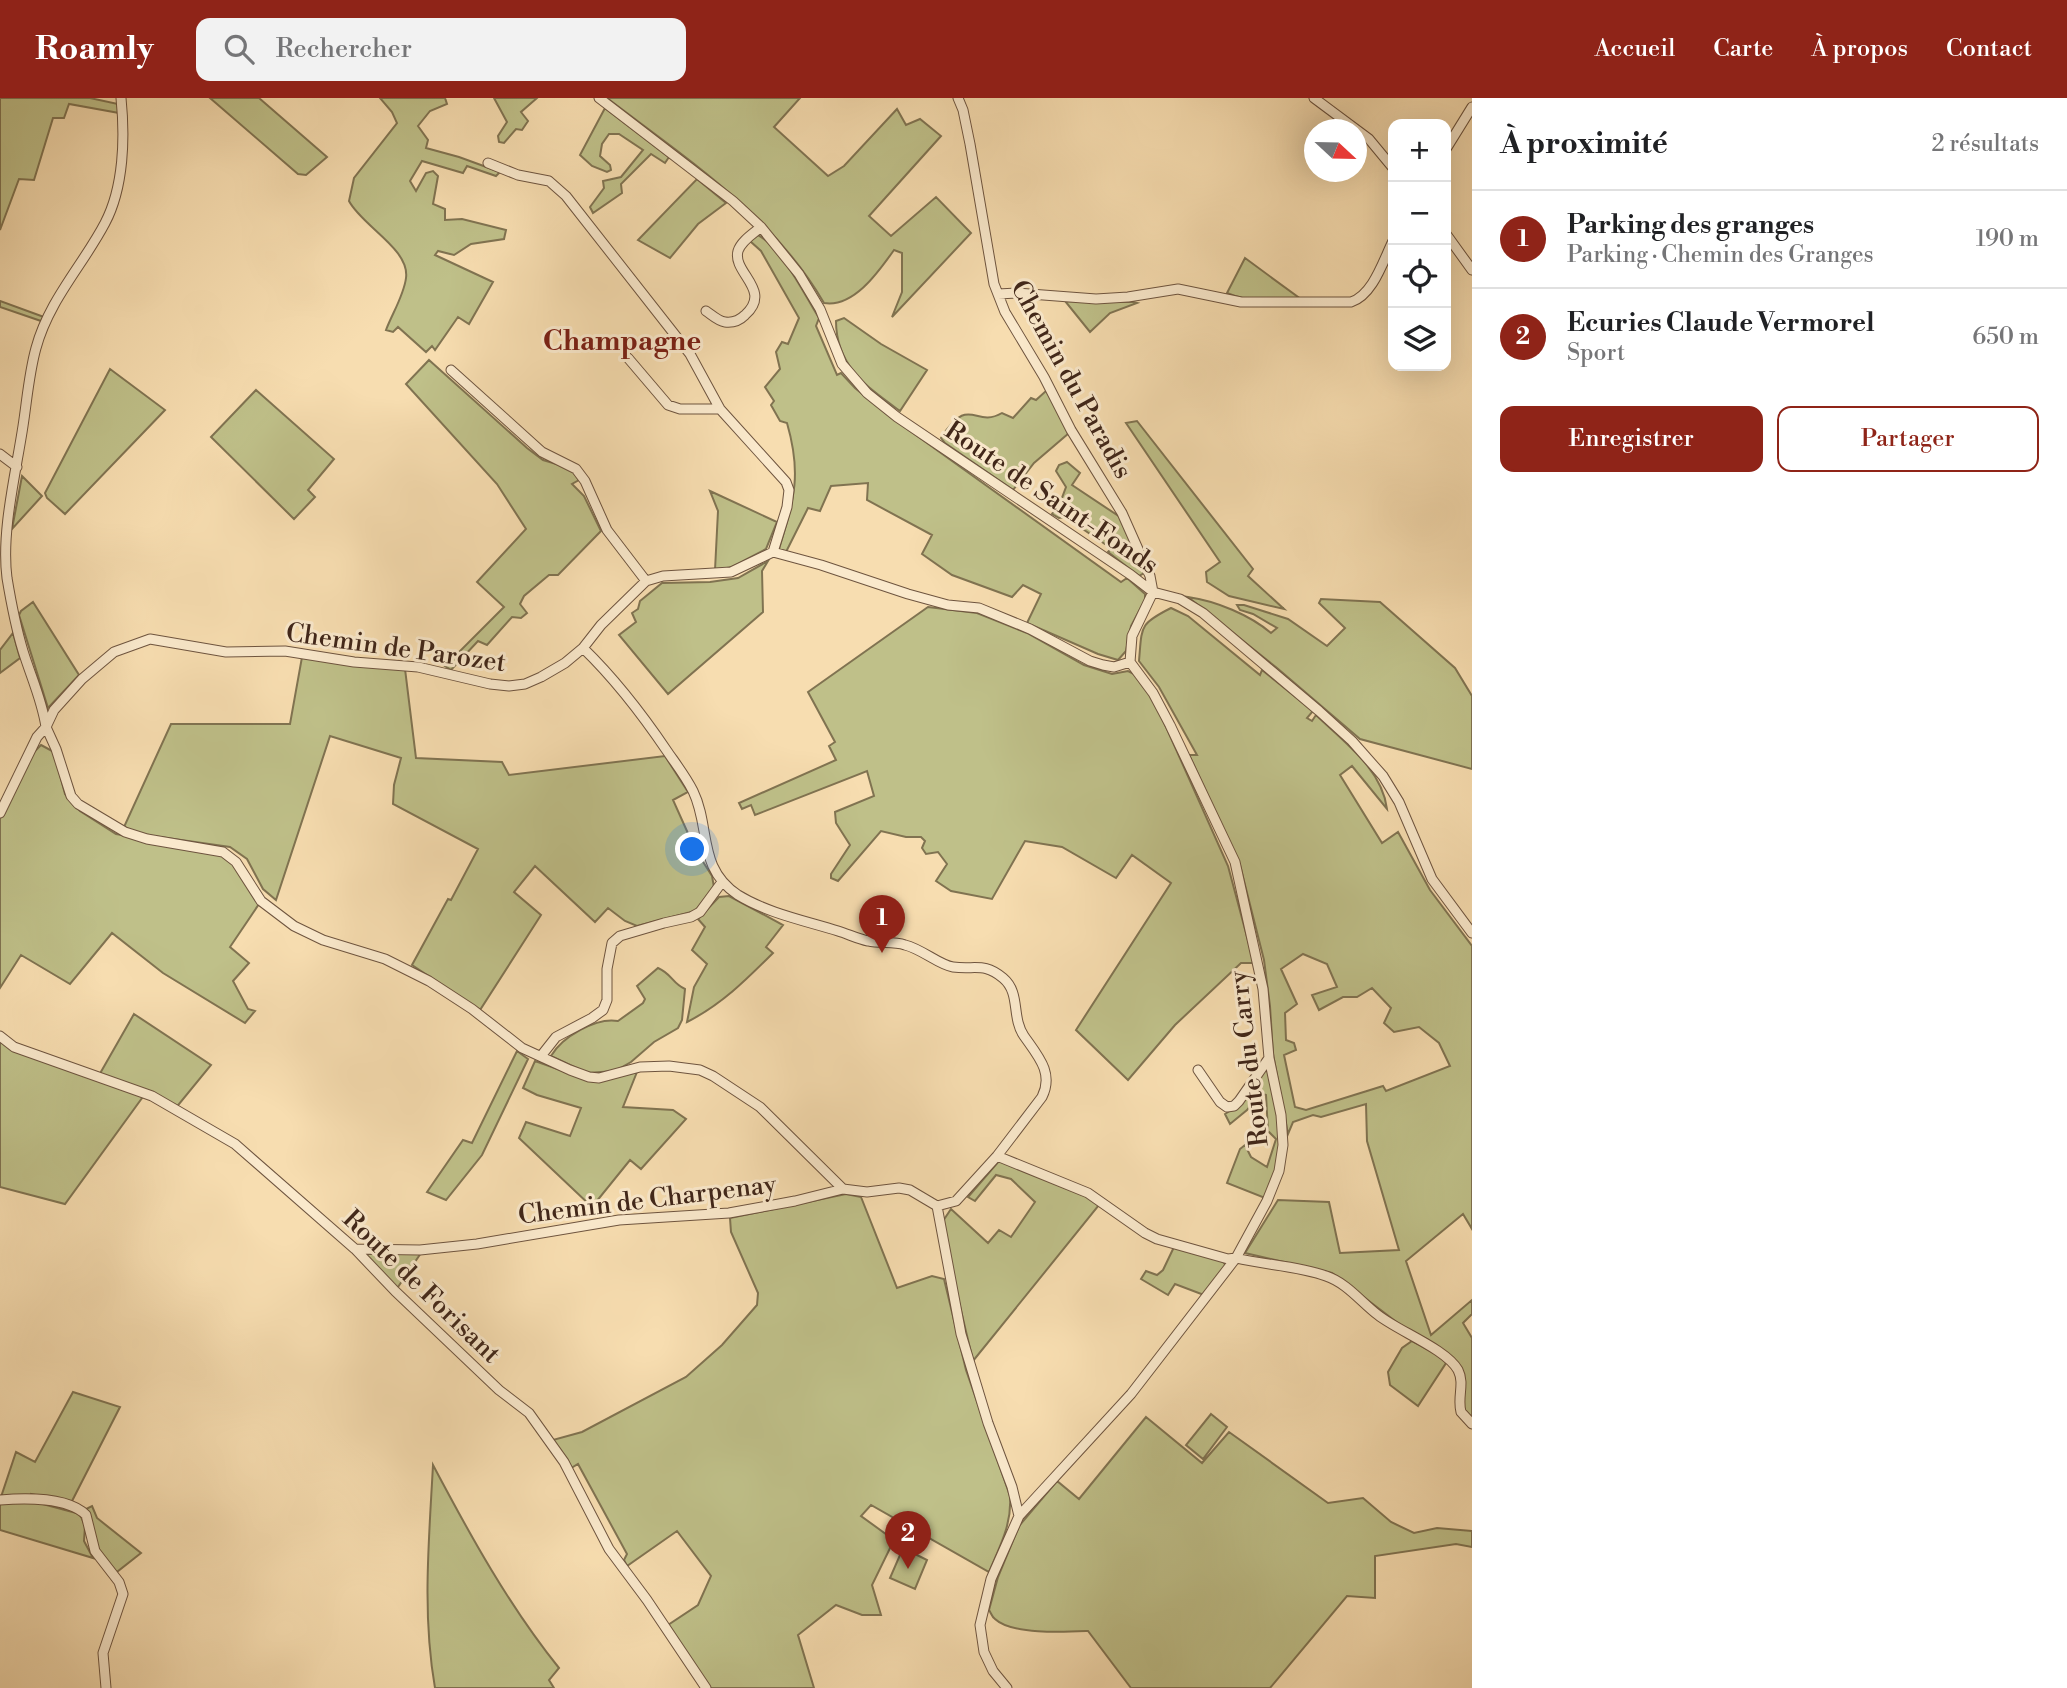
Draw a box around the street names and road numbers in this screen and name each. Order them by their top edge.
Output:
street label: Chemin du Paradis [1003,275,1139,484]
street label: Route de Saint-Fonds [938,414,1164,581]
street label: Chemin de Parozet [284,617,508,679]
street label: Route du Carry [1222,969,1276,1149]
street label: Chemin de Charpenay [516,1168,778,1232]
street label: Route de Forisant [336,1203,507,1370]

